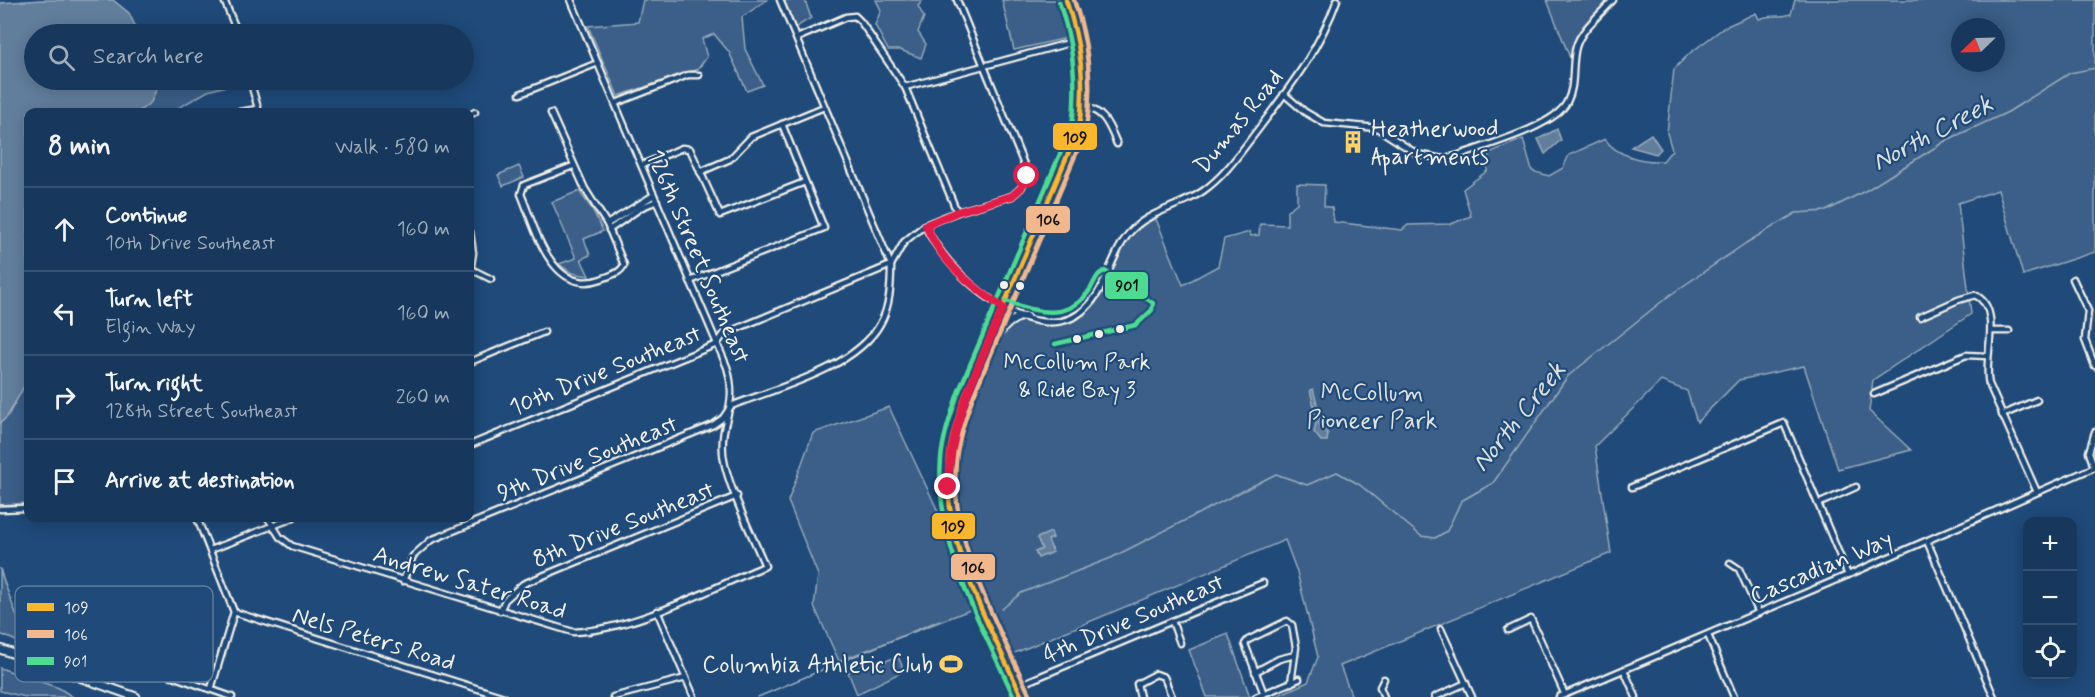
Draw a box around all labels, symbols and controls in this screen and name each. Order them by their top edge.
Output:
north arrow [1951,18,2005,72]
search box [24,24,474,90]
icon: search [45,41,78,74]
text: Search here [93,43,204,71]
street label: Dumas Road [1188,63,1291,181]
water label: North Creek [1867,88,1999,180]
place label: Heatherwood Apartments [1371,114,1498,176]
line badge: 109 [1052,122,1098,151]
text: 109 [1063,128,1087,149]
building icon: Heatherwood Apartments [1340,129,1366,155]
text: 8 min [48,130,111,164]
text: Walk · 580 m [335,134,450,161]
street label: 126th Street Southeast [639,145,757,369]
route start [1013,162,1039,188]
text: Continue [105,202,187,230]
line badge: 106 [1025,205,1071,234]
text: 106 [1036,210,1060,231]
icon: ahead [48,213,81,246]
text: 160 m [397,216,450,243]
text: 10th Drive Southeast [105,230,275,257]
line badge: 901 [1104,271,1149,300]
text: 901 [1115,276,1139,297]
unlabelled marker [998,279,1010,291]
unlabelled marker [1014,280,1026,292]
text: Turn left [105,286,193,314]
icon: left [48,297,81,330]
text: 160 m [397,300,450,327]
text: Elgin Way [105,314,195,341]
street label: 10th Drive Southeast [505,319,706,424]
unlabelled marker [1114,323,1126,335]
unlabelled marker [1093,328,1105,340]
marker: McCollum Park & Ride Bay 3 [1071,333,1083,345]
place label: McCollum Park & Ride Bay 3 [1004,349,1151,405]
water label: North Creek [1465,355,1574,479]
text: Turn right [105,370,203,398]
park label: McCollum Pioneer Park [1307,378,1437,437]
icon: right [48,381,81,414]
text: 260 m [396,384,450,411]
text: 128th Street Southeast [105,398,297,425]
street label: 9th Drive Southeast [493,409,683,510]
icon: arrive [48,465,81,498]
text: Arrive at destination [105,467,295,495]
route end [934,473,960,499]
street label: 8th Drive Southeast [528,475,719,576]
line badge: 109 [931,512,976,540]
text: 109 [941,517,965,538]
map controls [2023,517,2077,679]
button: + [2023,517,2077,571]
street label: Cascadian Way [1745,524,1898,612]
street label: Andrew Sater Road [369,539,570,628]
line badge: 106 [950,553,996,581]
text: 106 [961,558,985,579]
street label: 4th Drive Southeast [1038,567,1229,671]
button: − [2023,571,2077,625]
legend [15,586,213,682]
text: 109 [64,598,89,619]
street label: Nels Peters Road [288,600,459,679]
text: 106 [64,625,88,646]
button: locate [2023,625,2077,679]
place label: Columbia Athletic Club [702,650,933,681]
sports icon: Columbia Athletic Club [938,651,964,677]
text: 901 [64,652,87,673]

